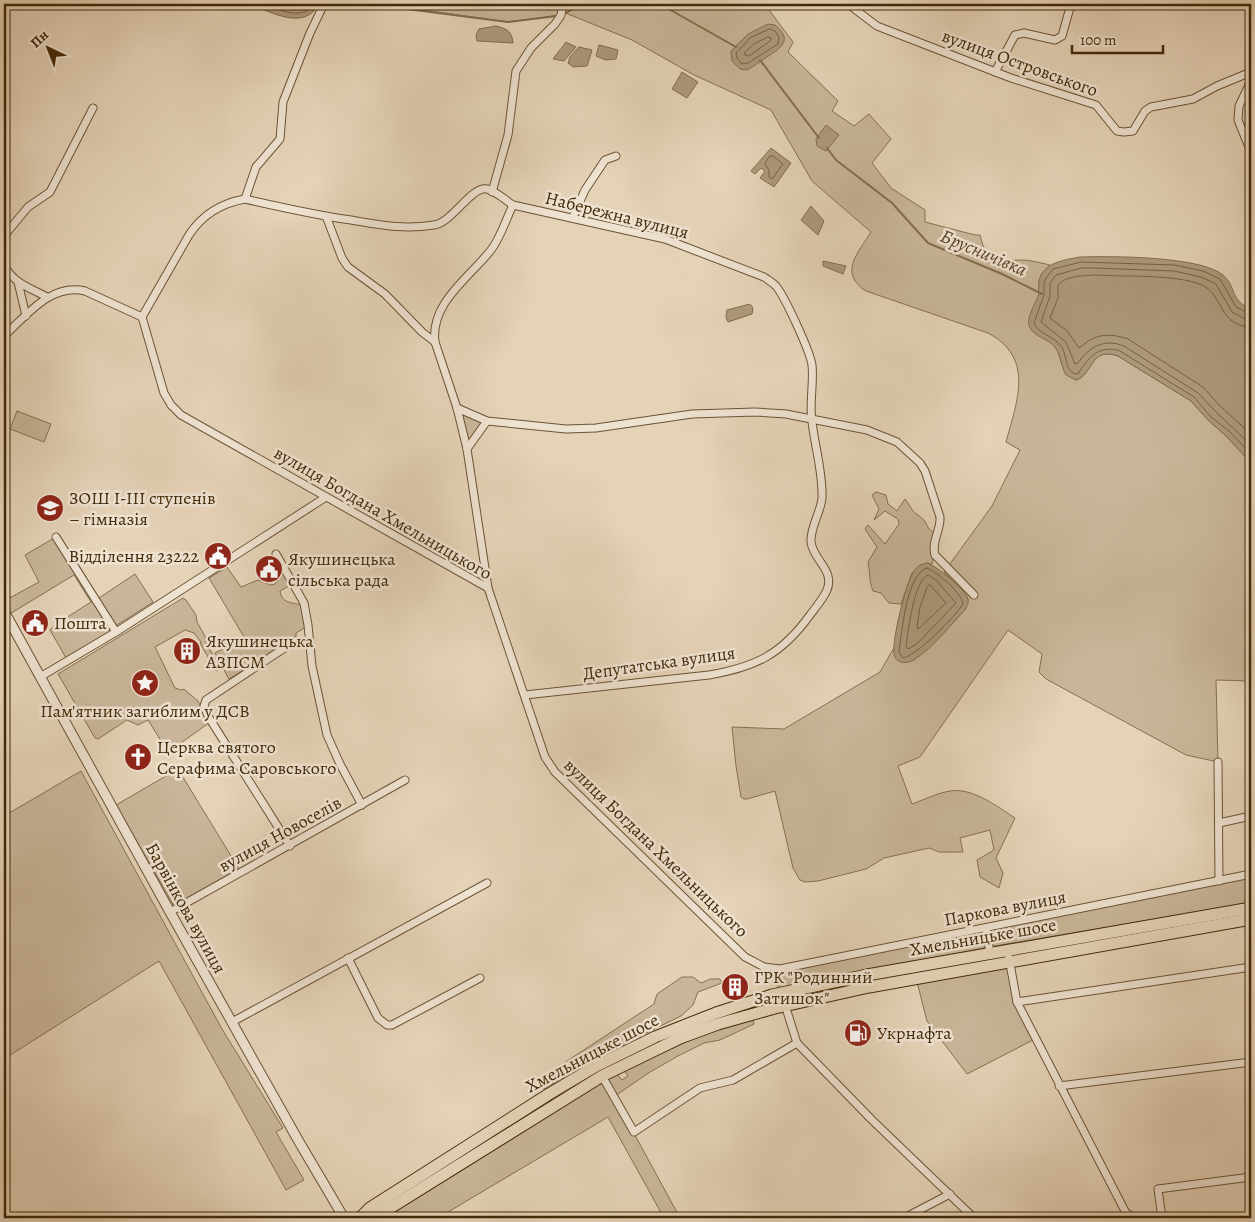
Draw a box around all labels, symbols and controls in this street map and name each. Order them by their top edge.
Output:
north arrow [22,22,72,72]
scale bar [1072,22,1164,54]
street label: вулиця Островського [939,24,1101,102]
text: Пн [26,26,53,52]
text: 100 m [1080,30,1117,50]
street label: Набережна вулиця [543,186,691,244]
water label: Брусничівка [936,223,1031,283]
street label: вулиця Богдана Хмельницького [270,441,496,585]
place label: ЗОШ І-ІІІ ступенів – гімназія [69,486,215,531]
school or university icon: ЗОШ І-ІІІ ступенів – гімназія [35,493,65,523]
public building icon: Відділення 23222 [203,541,233,571]
place label: Відділення 23222 [69,544,199,568]
place label: Якушинецька сільська рада [288,547,396,592]
public building icon: Якушинецька сільська рада [254,554,284,584]
public building icon: Пошта [20,608,50,638]
place label: Пошта [54,611,107,635]
place label: Якушинецька АЗПСМ [205,629,314,674]
building icon: Якушинецька АЗПСМ [172,636,202,666]
street label: Депутатська вулиця [581,640,737,686]
place icon: Пам'ятник загиблим у ДСВ [130,668,160,698]
place label: Пам'ятник загиблим у ДСВ [40,699,250,723]
place label: Церква святого Серафима Саровського [157,735,336,780]
church icon: Церква святого Серафима Саровського [123,742,153,772]
street label: вулиця Богдана Хмельницького [559,753,753,943]
street label: вулиця Новоселів [214,790,346,878]
street label: Барвінкова вулиця [140,838,232,978]
street label: Паркова вулиця [942,884,1068,932]
street label: Хмельницьке шосе [908,912,1058,962]
place label: ГРК "Родинний Затишок" [754,965,873,1010]
building icon: ГРК "Родинний Затишок" [720,972,750,1002]
street label: Хмельницьке шосе [521,1008,663,1098]
fuel station icon: Укрнафта [843,1018,873,1048]
place label: Укрнафта [877,1021,952,1045]

